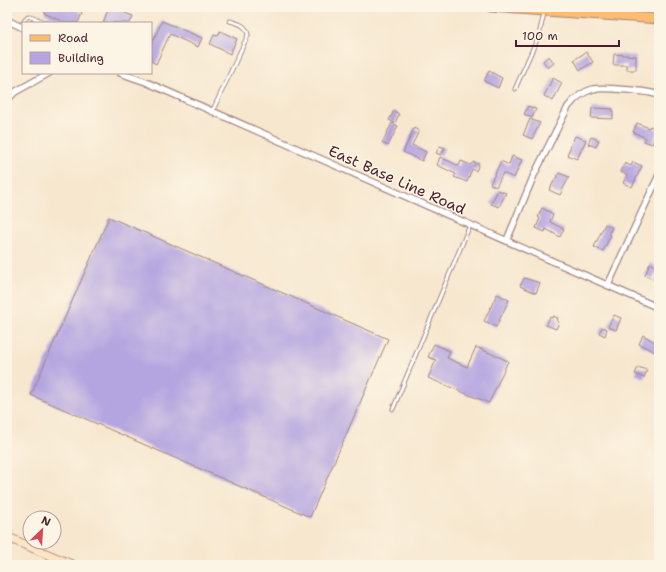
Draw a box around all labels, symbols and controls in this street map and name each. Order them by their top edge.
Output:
legend [22,22,152,74]
scale bar [516,22,619,48]
text: 100 m [522,28,558,44]
text: Road [58,30,89,46]
text: Building [58,50,104,66]
street label: East Base Line Road [325,141,469,219]
north arrow [22,510,62,550]
text: N [39,513,53,530]

